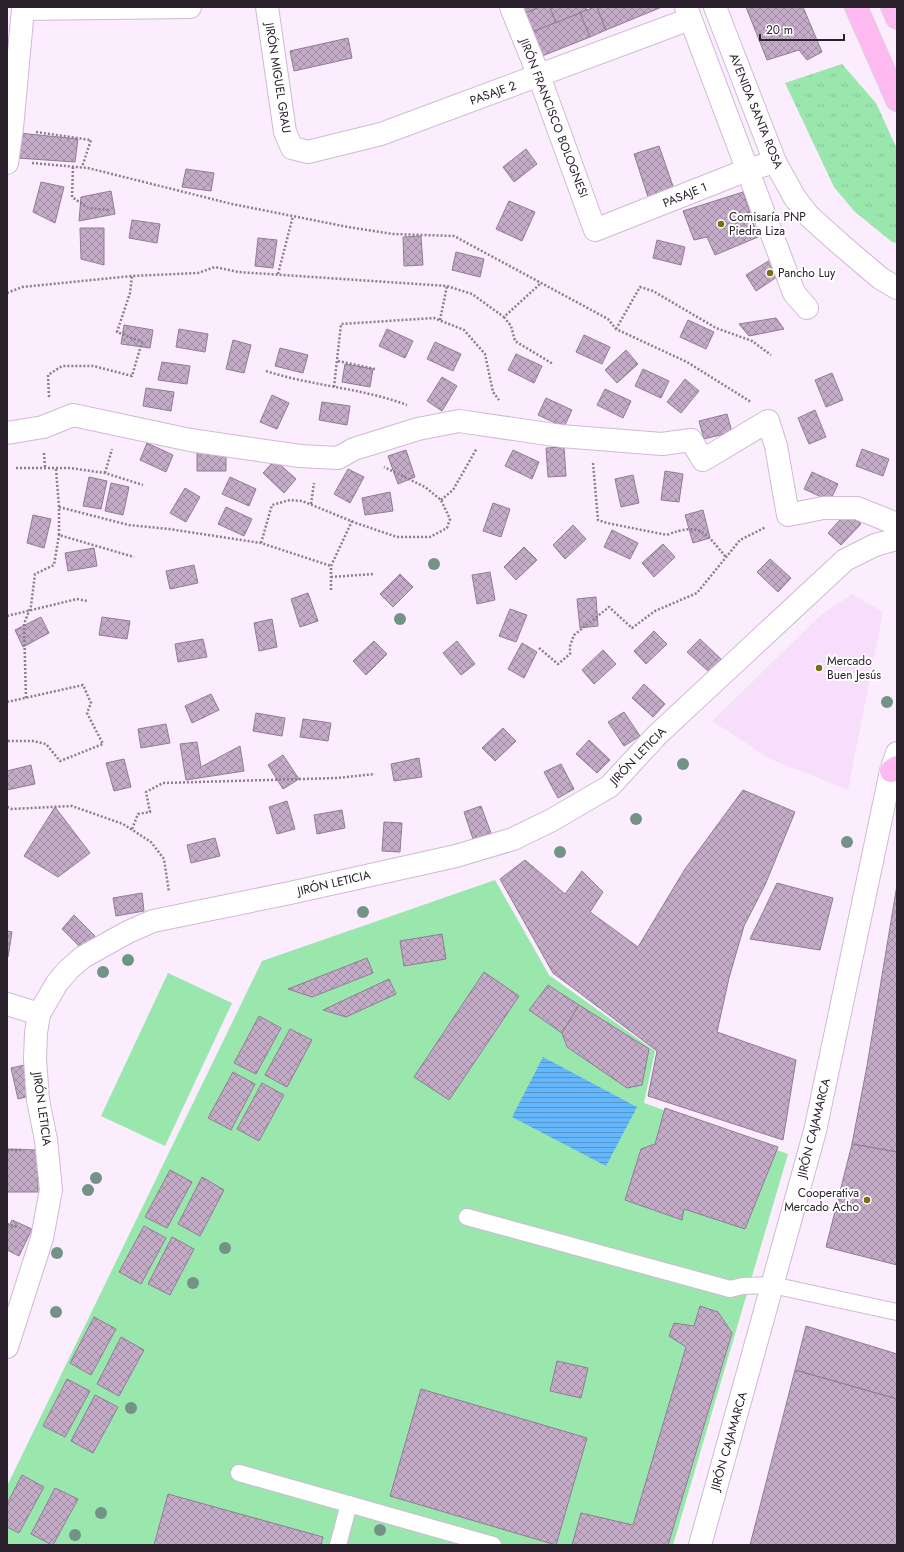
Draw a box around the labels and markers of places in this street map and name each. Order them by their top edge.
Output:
place label: Comisaría PNP Piedra Liza [729,208,806,240]
marker: Comisaría PNP Piedra Liza [716,219,726,229]
place label: Pancho Luy [778,264,836,282]
marker: Pancho Luy [765,268,775,278]
place label: Mercado Buen Jesús [827,652,881,684]
marker: Mercado Buen Jesús [814,663,824,673]
place label: Cooperativa Mercado Acho [784,1184,859,1216]
marker: Cooperativa Mercado Acho [862,1195,872,1205]

